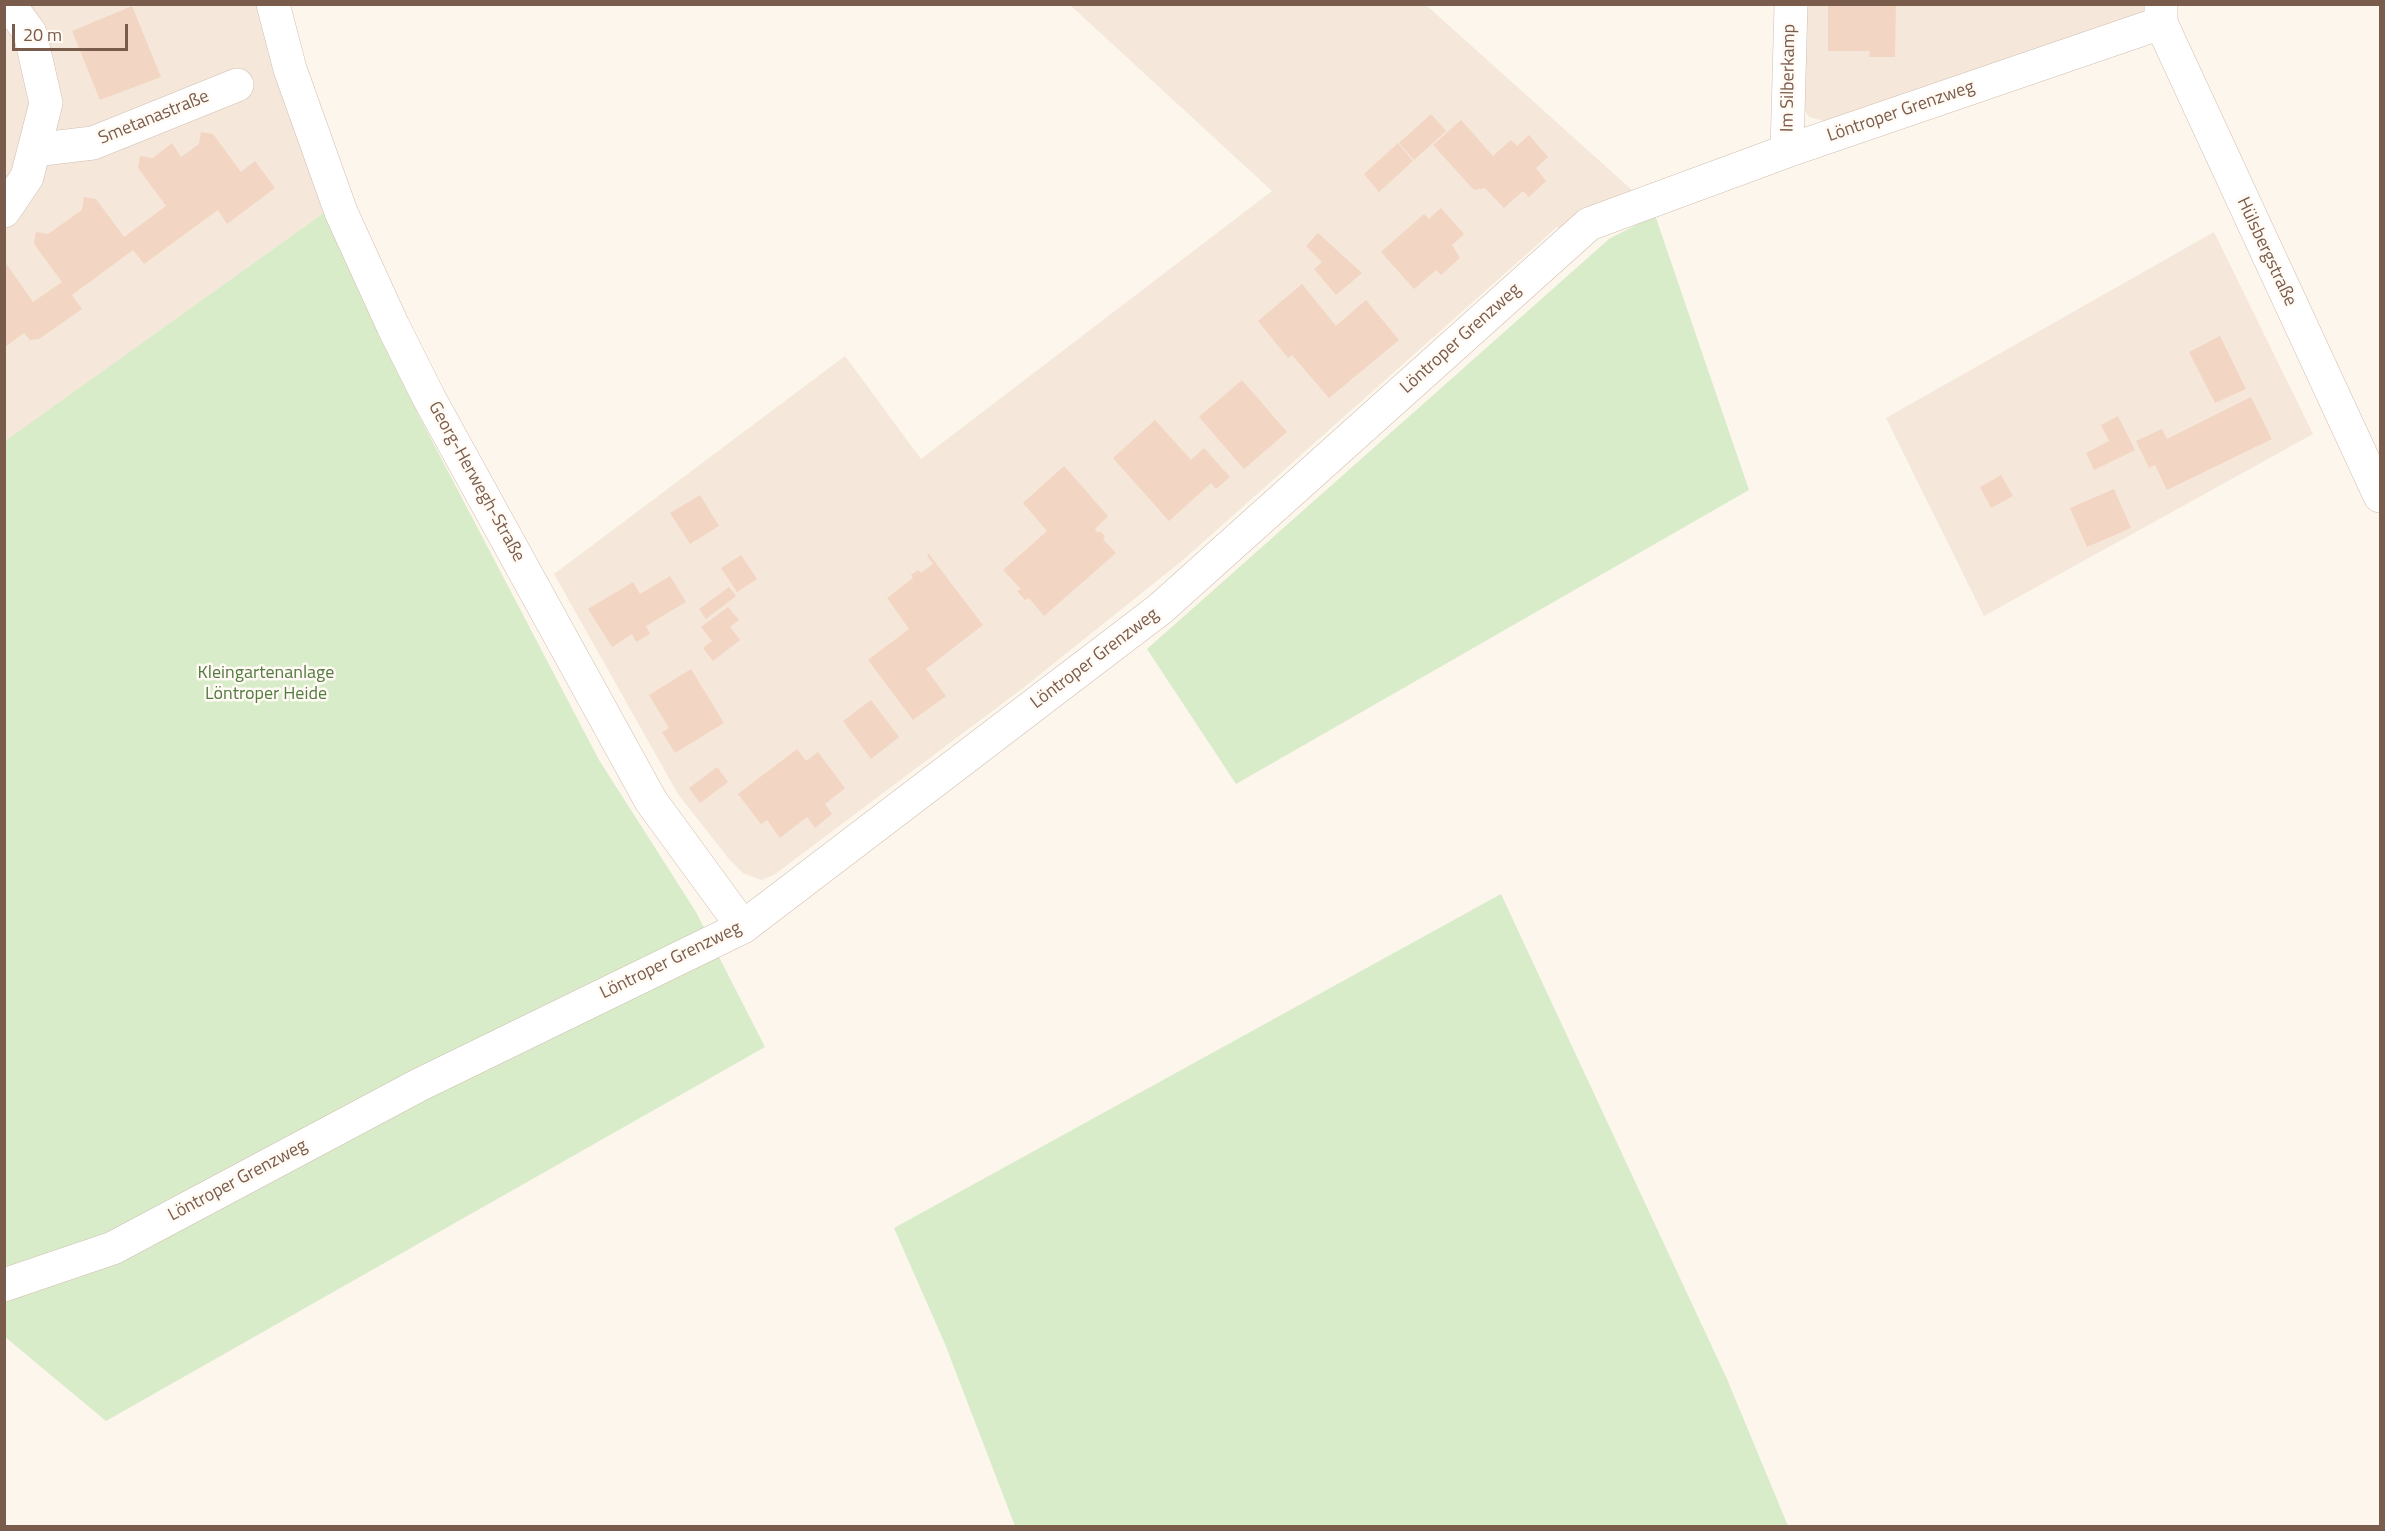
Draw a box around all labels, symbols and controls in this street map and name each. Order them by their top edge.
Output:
scale bar [15,12,130,50]
text: 20 m [23,21,62,48]
street label: Im Silberkamp [1777,24,1801,132]
street label: Löntroper Grenzweg [1825,77,1977,147]
street label: Smetanastraße [96,86,212,150]
street label: Hülsbergstraße [2231,194,2301,310]
street label: Löntroper Grenzweg [1396,279,1526,399]
street label: Georg-Herwegh-Straße [423,398,529,566]
street label: Löntroper Grenzweg [1027,604,1163,714]
park label: Kleingartenanlage Löntroper Heide [198,663,334,706]
street label: Löntroper Grenzweg [597,917,745,1005]
street label: Löntroper Grenzweg [165,1135,311,1227]

